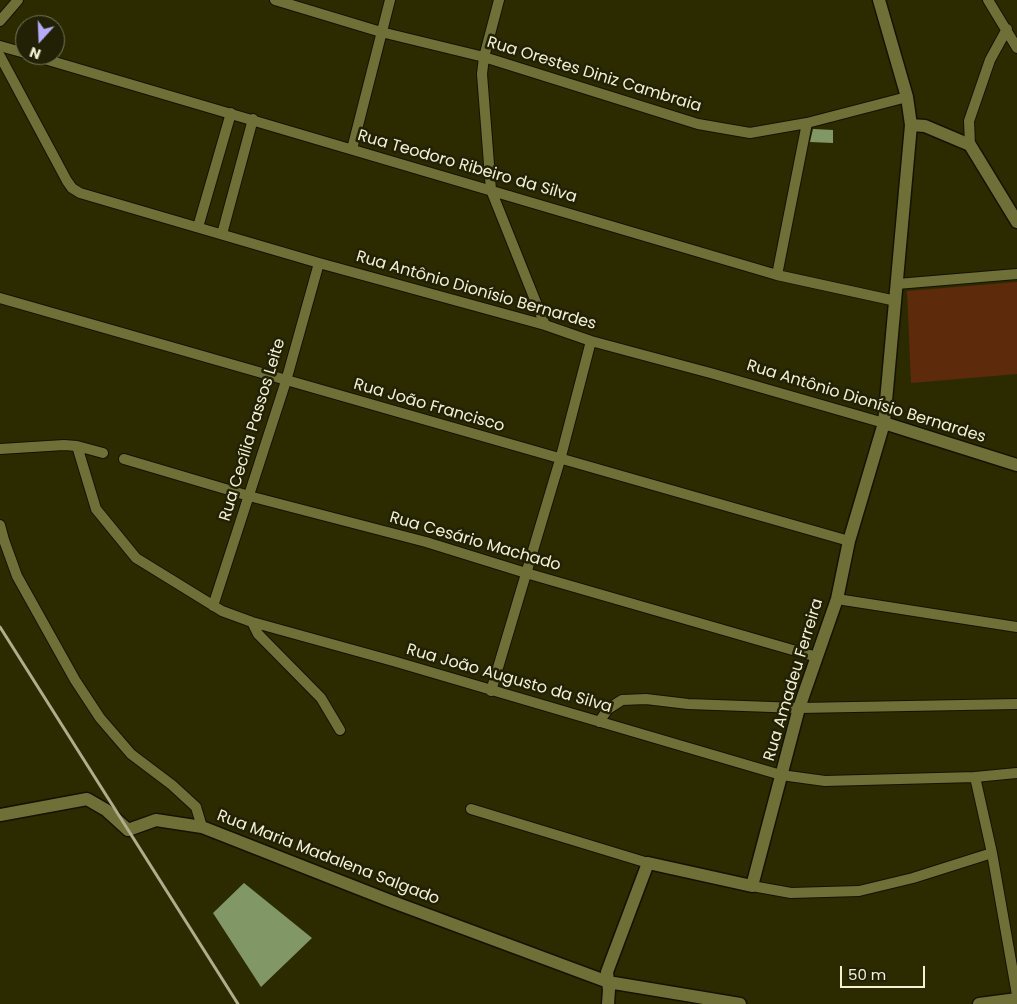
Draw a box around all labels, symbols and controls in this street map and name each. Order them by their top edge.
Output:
north arrow [15,15,65,65]
street label: Rua Orestes Diniz Cambraia [484,33,704,117]
text: N [27,42,44,64]
street label: Rua Teodoro Ribeiro da Silva [355,126,579,208]
street label: Rua Antônio Dionísio Bernardes [354,247,598,335]
street label: Rua Cecília Passos Leite [216,336,290,524]
street label: Rua Antônio Dionísio Bernardes [744,356,988,448]
street label: Rua João Francisco [351,375,507,437]
street label: Rua Cesário Machado [387,508,563,576]
street label: Rua Amadeu Ferreira [760,596,828,764]
street label: Rua João Augusto da Silva [404,640,614,718]
street label: Rua Maria Madalena Salgado [214,807,442,909]
scale bar [842,956,927,988]
text: 50 m [848,964,886,985]

